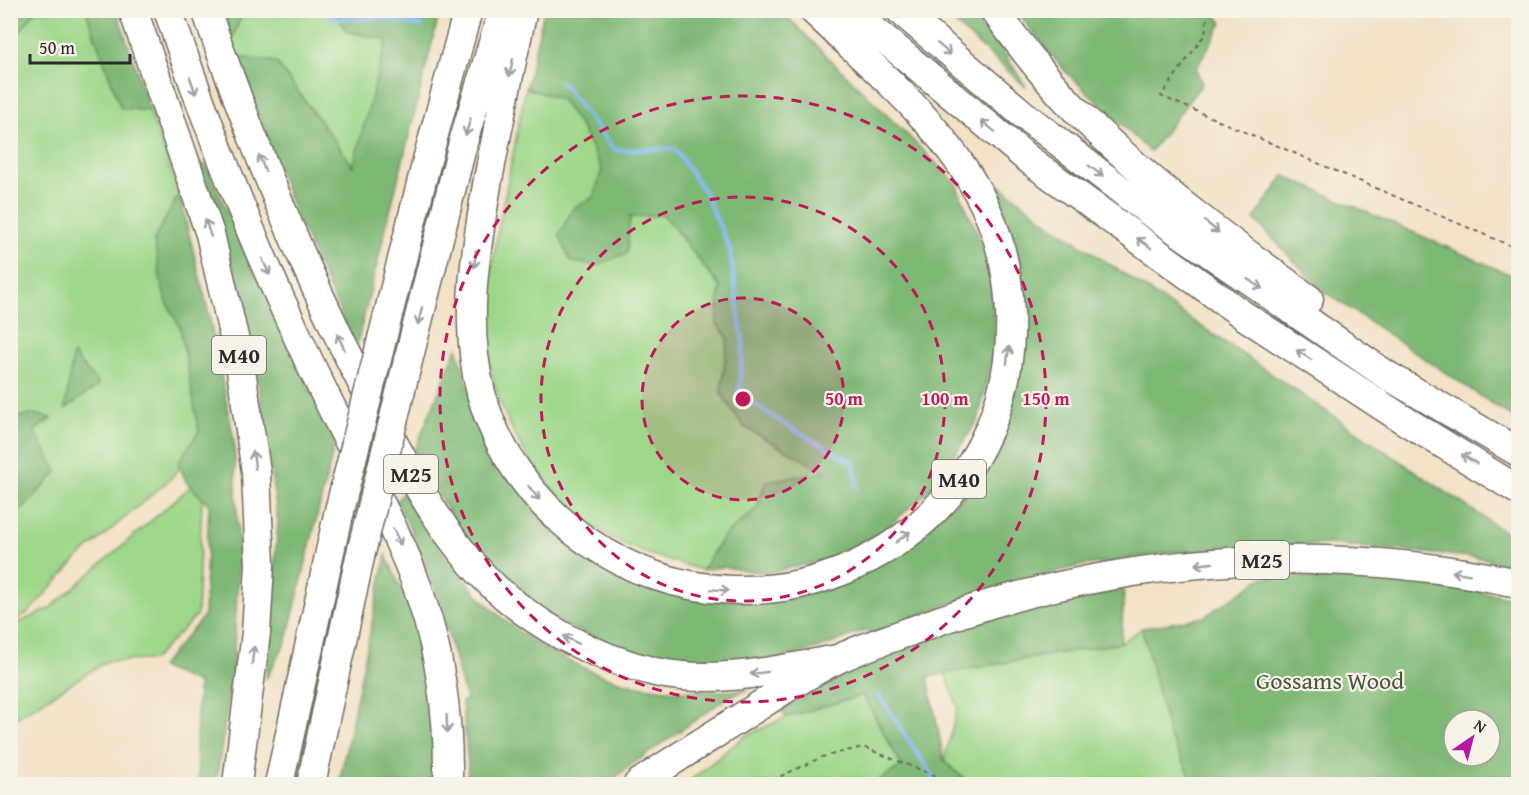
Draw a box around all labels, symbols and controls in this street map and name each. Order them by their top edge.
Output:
scale bar [30,27,130,65]
text: 50 m [39,34,75,61]
one-way arrow [936,42,951,56]
one-way arrow [505,57,516,77]
one-way arrow [189,76,200,95]
one-way arrow [462,117,473,136]
one-way arrow [981,119,996,133]
one-way arrow [256,155,267,173]
one-way arrow [1087,165,1103,177]
one-way arrow [202,219,213,238]
one-way arrow [1204,221,1220,234]
one-way arrow [1137,237,1153,249]
one-way arrow [469,249,480,269]
one-way arrow [260,257,272,275]
one-way arrow [1246,278,1263,291]
one-way arrow [413,306,425,325]
one-way arrow [335,333,347,351]
road number: M40 [212,336,266,374]
one-way arrow [1003,346,1014,365]
one-way arrow [1296,349,1313,361]
text: 50 m [825,385,864,412]
text: 100 m [921,385,969,412]
text: 150 m [1022,385,1070,412]
centre of rings [733,389,753,409]
one-way arrow [249,451,260,471]
one-way arrow [1460,453,1477,466]
road number: M25 [384,455,438,493]
road number: M40 [932,460,986,498]
one-way arrow [527,484,540,500]
one-way arrow [392,527,403,545]
one-way arrow [895,531,911,544]
road number: M25 [1235,541,1289,579]
one-way arrow [1194,559,1214,570]
one-way arrow [1452,567,1471,578]
one-way arrow [710,584,729,595]
one-way arrow [562,634,580,646]
one-way arrow [248,646,259,665]
park label: Gossams Wood [1256,663,1404,698]
one-way arrow [750,668,770,679]
north arrow [1442,708,1502,768]
text: N [1469,713,1492,739]
one-way arrow [441,714,452,733]

